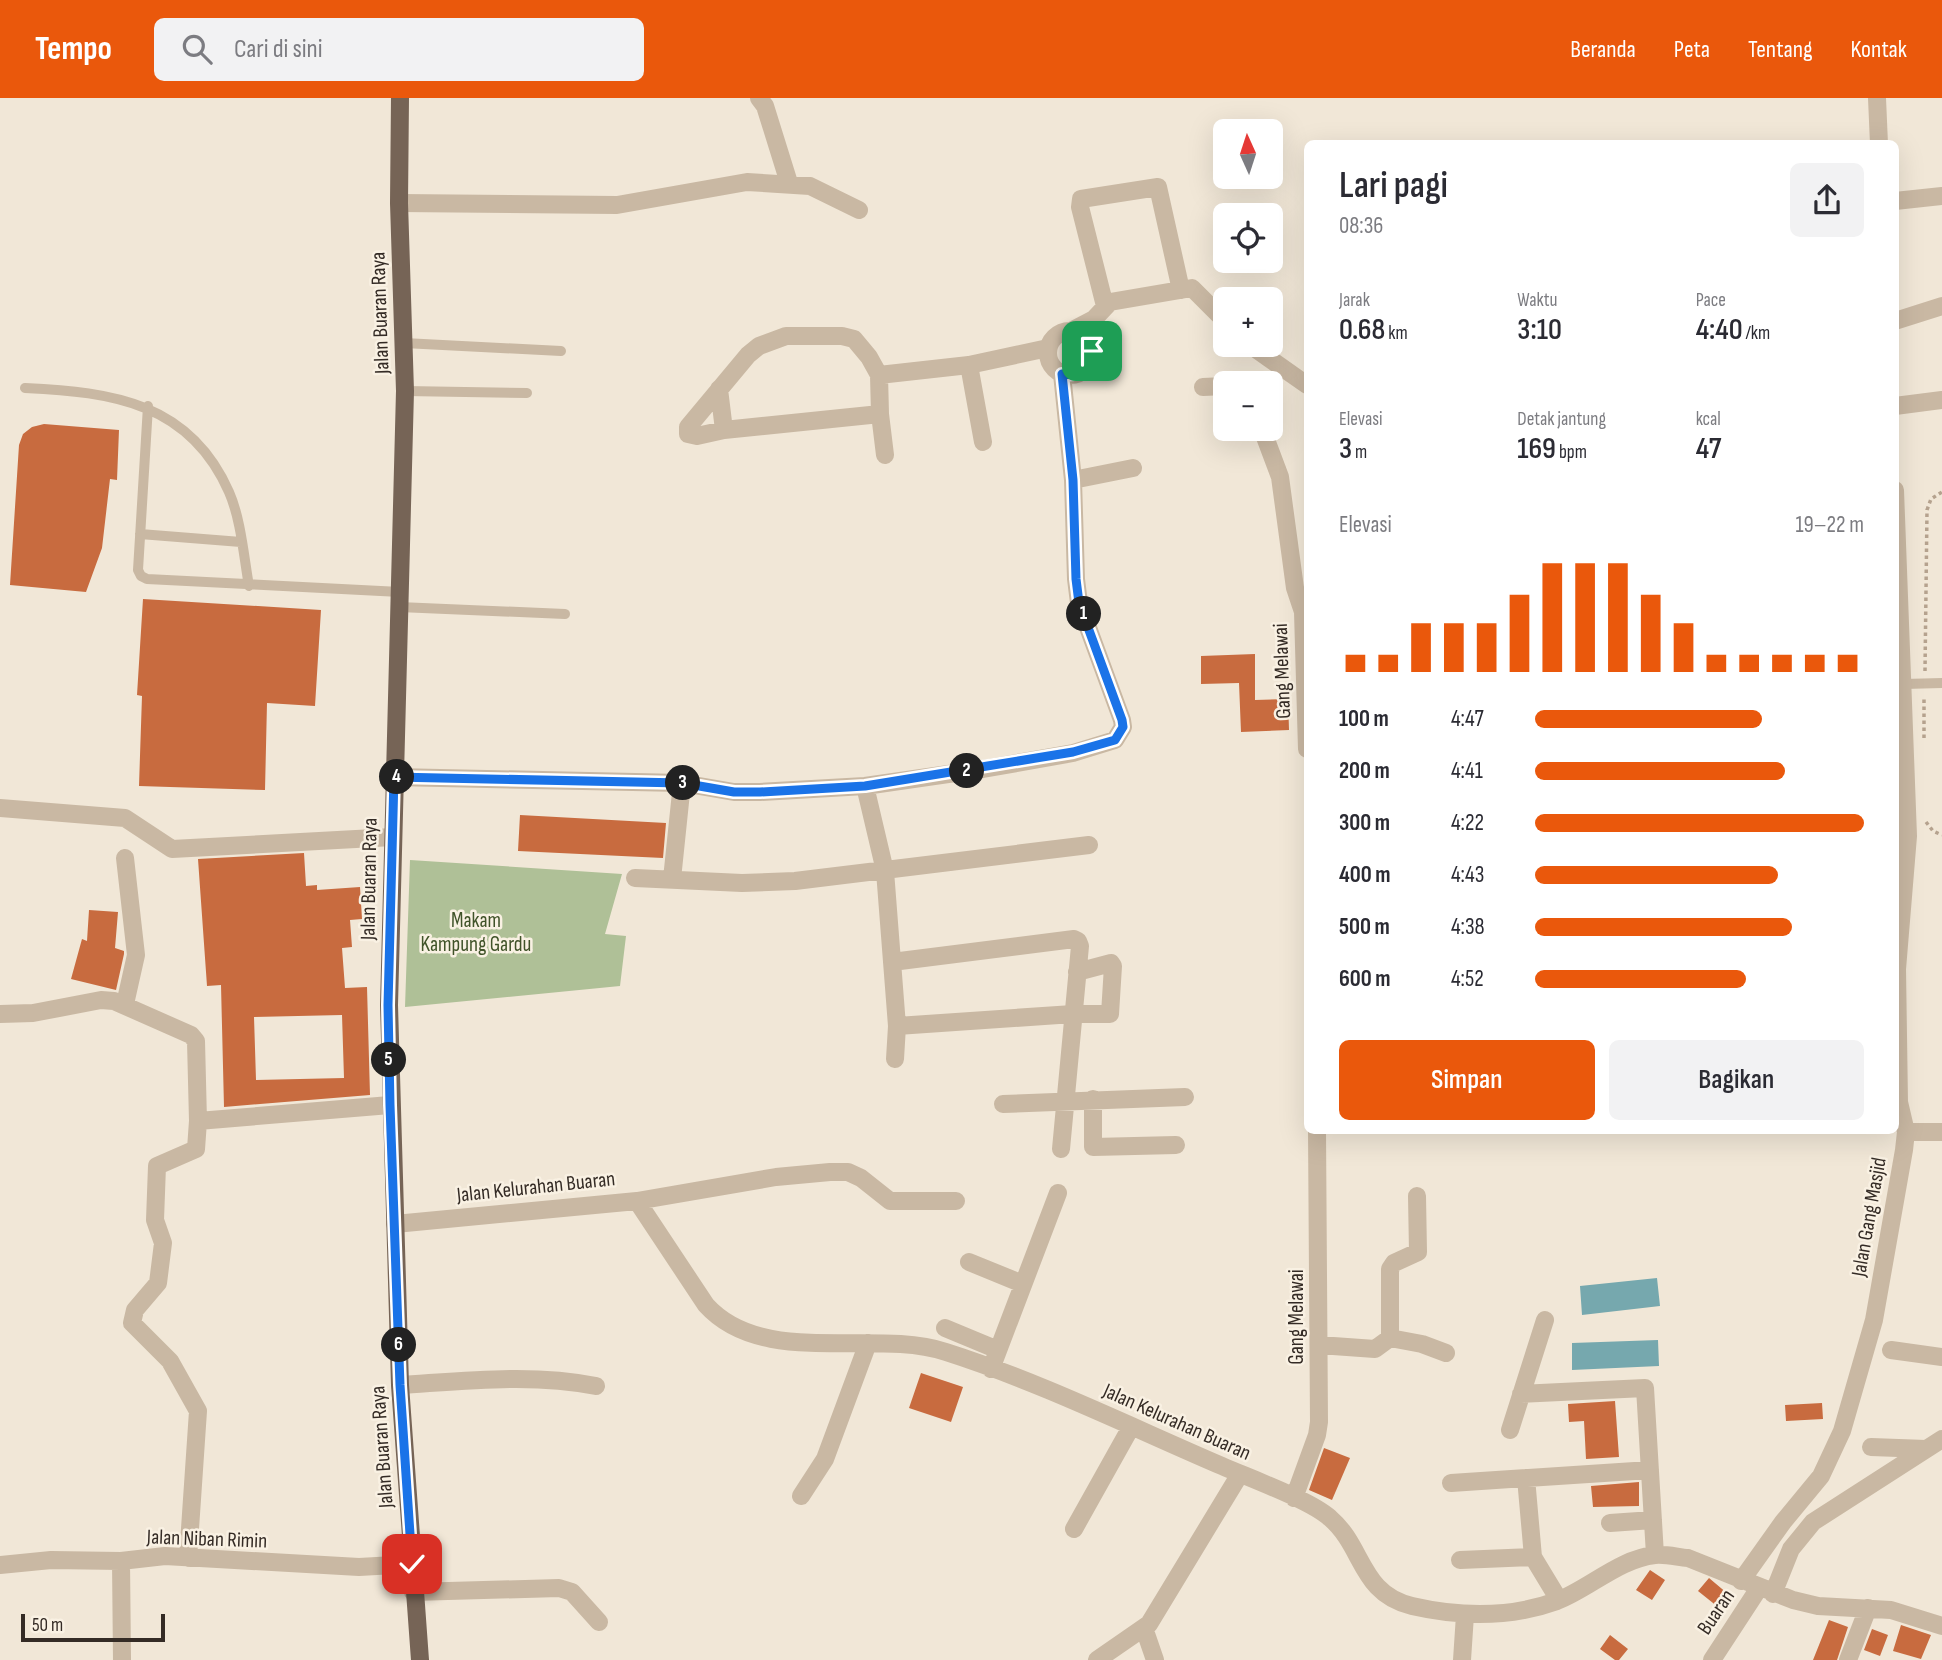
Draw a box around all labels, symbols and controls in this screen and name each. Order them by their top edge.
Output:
search box [154,18,644,81]
text: Tempo [35,29,112,69]
icon: search [178,30,216,68]
text: Cari di sini [234,34,323,65]
text: Beranda [1570,35,1636,64]
text: Peta [1674,35,1710,64]
text: Tentang [1748,35,1813,64]
text: Kontak [1851,35,1907,64]
north arrow [1213,119,1283,189]
map controls [1213,119,1283,441]
text: Lari pagi [1339,163,1448,208]
button: share [1790,163,1864,237]
button: locate [1213,203,1283,273]
text: 08:36 [1339,212,1383,240]
street label: Jalan Buaran Raya [365,251,395,376]
button: + [1213,287,1283,357]
text: Jarak [1339,289,1370,312]
text: Waktu [1517,289,1558,312]
text: Pace [1696,289,1726,312]
text: 0.68 [1339,312,1385,348]
text: 3:10 [1517,312,1562,348]
text: 4:40 [1696,312,1743,348]
pin [1062,321,1122,381]
text: km [1385,322,1408,345]
text: /km [1743,322,1770,345]
icon: arrive [1073,332,1111,370]
button: − [1213,371,1283,441]
text: Elevasi [1339,408,1383,431]
text: Detak jantung [1517,408,1606,431]
text: kcal [1696,408,1721,431]
text: 3 [1339,431,1352,467]
text: 169 [1517,431,1556,467]
text: 47 [1696,431,1721,467]
text: m [1352,441,1367,464]
text: bpm [1556,441,1587,464]
text: Elevasi [1339,511,1392,539]
text: 19–22 m [1796,511,1864,539]
pin: 1 [1066,596,1102,632]
text: 1 [1080,602,1087,625]
street label: Gang Melawai [1268,623,1296,719]
text: 100 m [1339,705,1389,733]
text: 4:47 [1451,705,1484,733]
pin: 2 [950,754,984,788]
text: 200 m [1339,757,1390,785]
text: 4:41 [1451,757,1483,785]
text: 2 [962,759,971,782]
pin: 4 [380,760,414,794]
text: 4 [392,765,401,788]
pin: 3 [666,766,700,800]
text: 3 [678,771,687,794]
text: 300 m [1339,809,1390,837]
text: 4:22 [1451,809,1484,837]
street label: Jalan Buaran Raya [355,818,383,941]
text: 400 m [1339,861,1390,889]
text: 4:43 [1451,861,1484,889]
park label: Makam Kampung Gardu [421,908,531,957]
text: 500 m [1339,913,1390,941]
text: 4:38 [1451,913,1485,941]
text: 600 m [1339,965,1391,993]
text: 4:52 [1451,965,1484,993]
button: Simpan [1339,1040,1595,1120]
button: Bagikan [1609,1040,1864,1120]
pin: 5 [372,1042,406,1077]
text: 5 [384,1048,393,1071]
street label: Jalan Gang Masjid [1846,1156,1892,1279]
street label: Jalan Kelurahan Buaran [455,1166,616,1208]
street label: Gang Melawai [1284,1269,1309,1365]
pin: 6 [382,1328,416,1362]
text: 6 [394,1333,403,1356]
street label: Jalan Kelurahan Buaran [1098,1378,1255,1466]
street label: Jalan Buaran Raya [365,1385,399,1510]
street label: Jalan Niban Rimin [145,1524,268,1554]
pin [382,1534,442,1594]
icon: check [393,1545,431,1583]
street label: Buaran [1692,1585,1740,1639]
scale bar [21,1611,164,1643]
text: 50 m [32,1614,63,1637]

